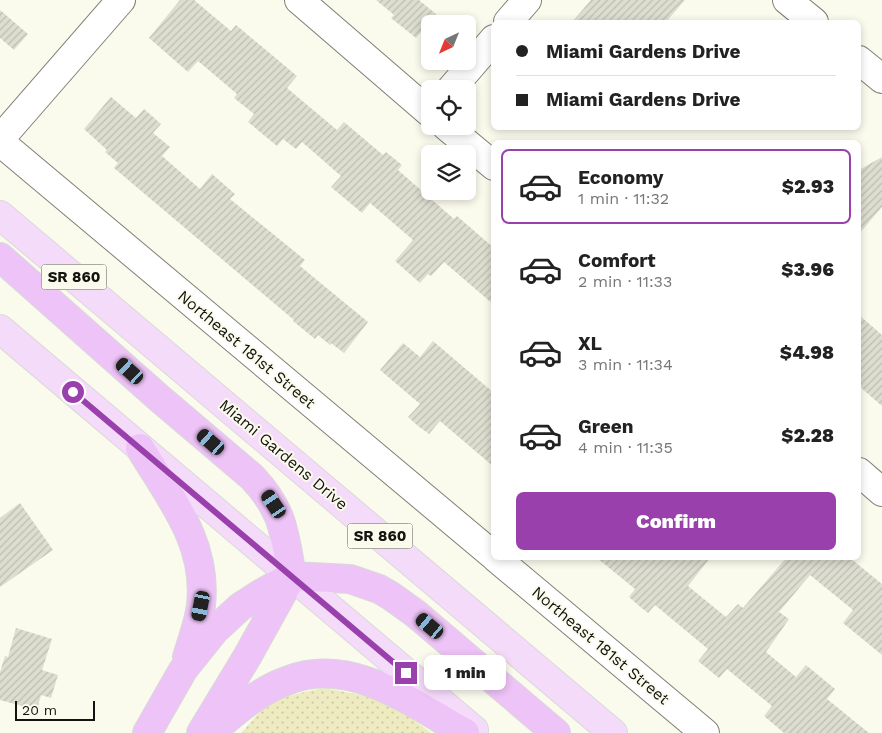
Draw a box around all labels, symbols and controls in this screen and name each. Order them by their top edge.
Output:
north arrow [421,15,476,70]
map controls [421,15,476,200]
text: Miami Gardens Drive [546,40,741,63]
button: locate [421,80,476,135]
text: Miami Gardens Drive [546,88,741,111]
button: layers [421,145,476,200]
icon: car [518,164,563,209]
text: Economy [578,166,663,189]
text: $2.93 [782,175,834,198]
text: 1 min · 11:32 [578,189,669,208]
icon: car [518,247,563,292]
text: Comfort [578,249,656,272]
text: $3.96 [781,258,834,281]
road number: SR 860 [42,264,106,290]
text: 2 min · 11:33 [578,272,672,291]
street label: Northeast 181st Street [174,286,319,413]
icon: car [518,330,563,375]
text: XL [578,332,602,355]
text: $4.98 [780,341,834,364]
car [113,355,146,387]
text: 3 min · 11:34 [578,355,673,374]
route start [62,381,84,403]
street label: Miami Gardens Drive [216,395,352,514]
icon: car [518,413,563,458]
text: Green [578,415,634,438]
text: $2.28 [781,424,834,447]
car [194,426,227,458]
text: 4 min · 11:35 [578,438,673,457]
car [259,487,288,521]
button: Confirm [516,492,836,550]
road number: SR 860 [348,524,412,548]
street label: Northeast 181st Street [528,582,673,709]
car [190,590,211,622]
car [413,611,446,641]
callout: 1 min [424,656,506,690]
route end [395,662,417,684]
text: 1 min [444,663,486,682]
scale bar [15,698,95,721]
text: 20 m [22,702,57,718]

